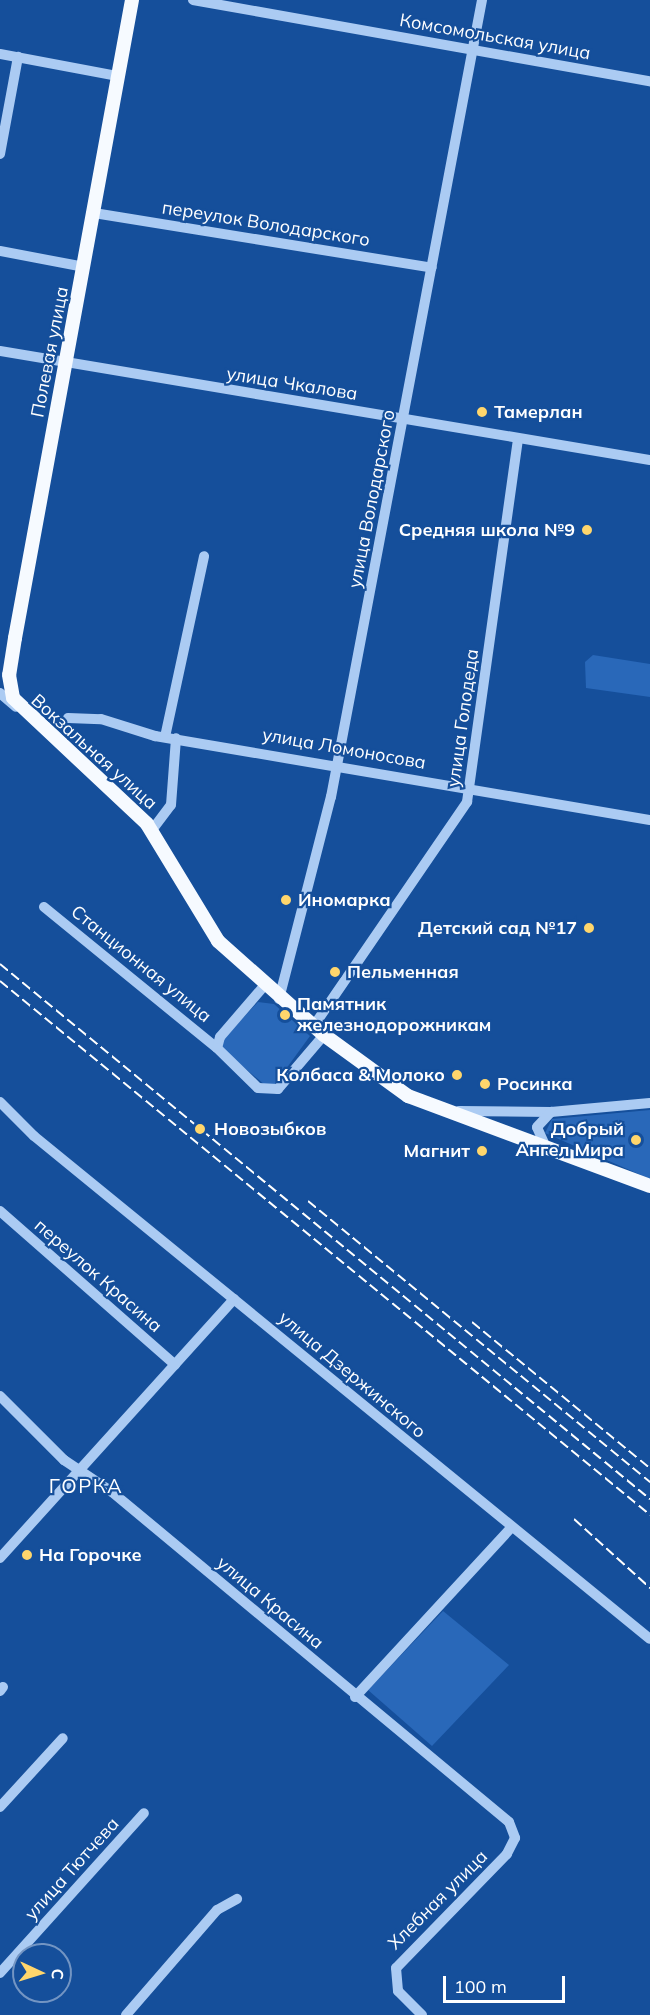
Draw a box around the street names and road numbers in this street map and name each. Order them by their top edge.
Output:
street label: Комсомольская улица [398,10,592,64]
street label: переулок Володарского [160,197,372,251]
street label: Полевая улица [27,285,73,419]
street label: улица Чкалова [225,363,359,405]
street label: улица Володарского [344,408,400,590]
street label: улица Голодеда [443,648,483,788]
street label: Вокзальная улица [27,690,161,814]
street label: улица Ломоносова [261,724,427,774]
street label: Станционная улица [67,901,215,1027]
street label: переулок Красина [30,1215,166,1337]
street label: улица Дзержинского [274,1307,430,1443]
street label: улица Красина [212,1552,328,1654]
street label: улица Тютчева [20,1813,124,1925]
street label: Хлебная улица [384,1846,492,1954]

